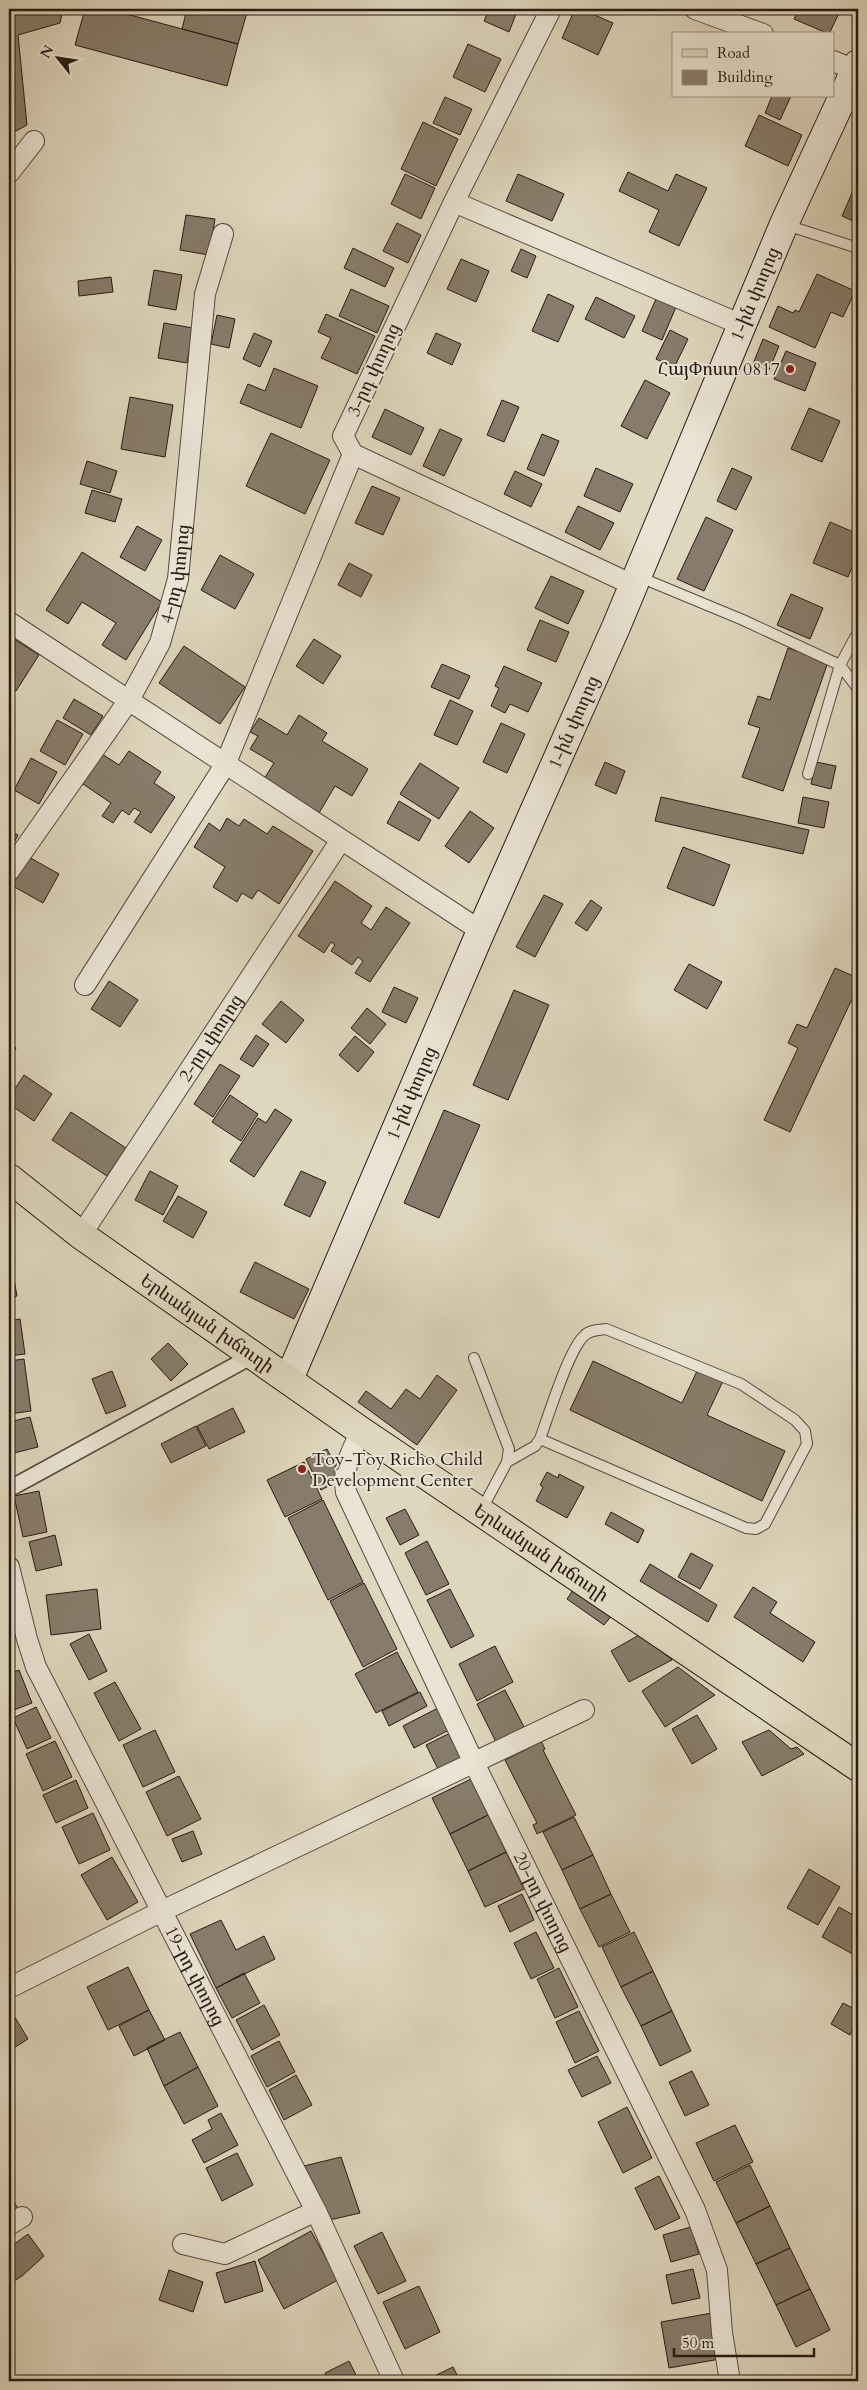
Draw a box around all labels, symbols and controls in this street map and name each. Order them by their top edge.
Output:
north arrow [32,32,82,82]
legend [672,32,834,98]
text: N [36,42,58,62]
text: Road [717,43,750,63]
text: Building [717,67,773,87]
street label: 1-ին փողոց [724,243,786,345]
street label: 3-րդ փողոց [341,319,407,421]
place label: ՀայՓոստ 0817 [658,357,780,382]
marker: ՀայՓոստ 0817 [784,363,796,375]
street label: 4-րդ փողոց [154,523,196,626]
street label: 1-ին փողոց [542,671,605,773]
street label: 2-րդ փողոց [173,989,249,1087]
street label: 1-ին փողոց [380,1042,443,1144]
street label: Երևանյան խճուղի [135,1268,279,1379]
place label: Toy-Toy Richo Child Development Center [312,1447,483,1493]
marker: Toy-Toy Richo Child Development Center [296,1463,308,1475]
street label: Երևանյան խճուղի [469,1498,614,1607]
street label: 20-րդ փողոց [507,1847,578,1957]
street label: 19-րդ փողոց [159,1921,231,2030]
scale bar [674,2325,814,2357]
text: 50 m [682,2333,714,2353]

